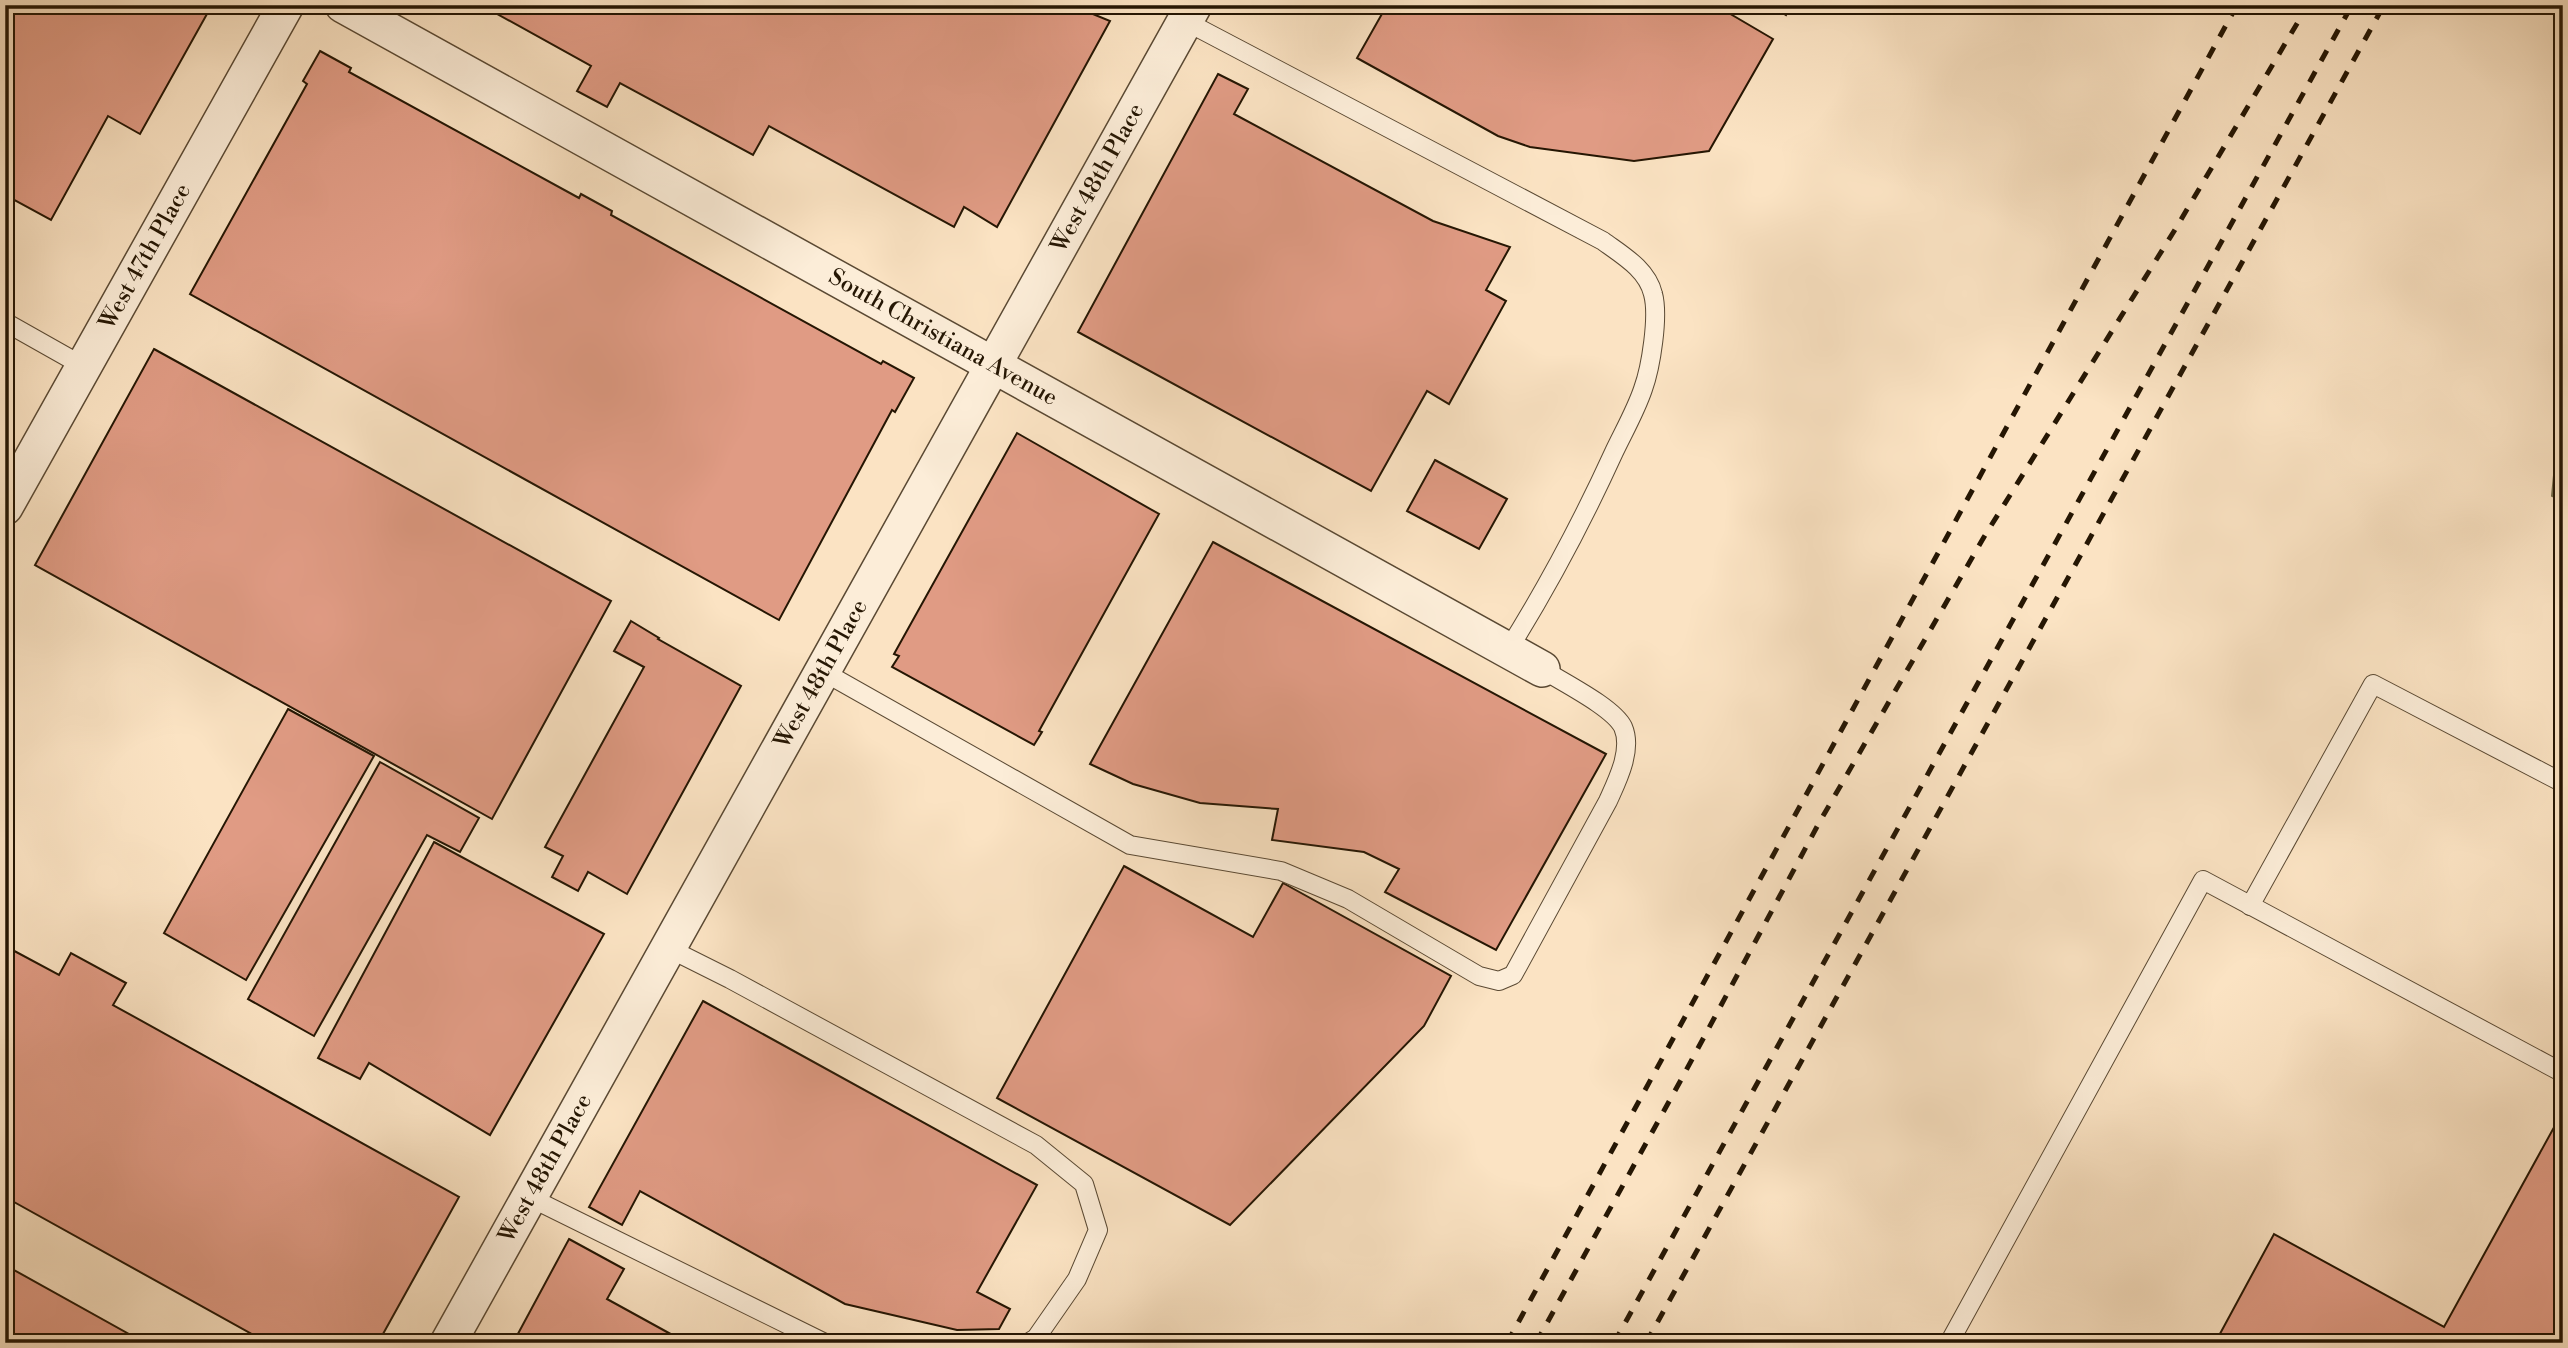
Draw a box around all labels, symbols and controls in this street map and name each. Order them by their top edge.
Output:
street label: West 48th Place [1044,98,1150,258]
street label: West 47th Place [93,179,197,335]
street label: South Christiana Avenue [824,263,1062,412]
street label: West 48th Place [768,595,874,754]
street label: West 48th Place [492,1089,598,1249]

